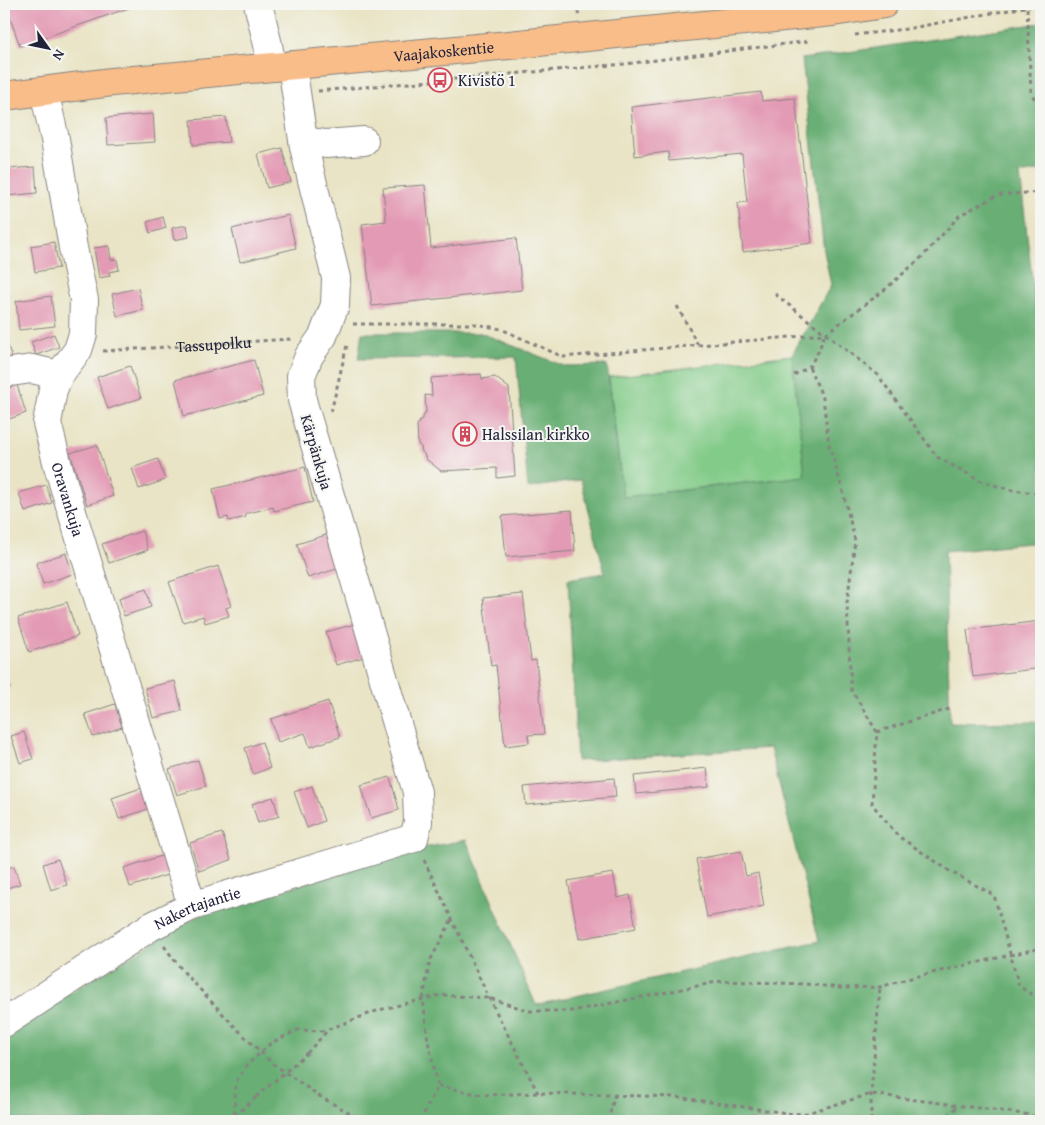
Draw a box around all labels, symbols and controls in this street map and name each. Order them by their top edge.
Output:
north arrow [22,22,72,72]
street label: Vaajakoskentie [392,34,495,68]
text: N [48,46,70,65]
bus stop icon: Kivistö 1 [427,67,453,93]
place label: Kivistö 1 [458,68,516,92]
street label: Tassupolku [175,330,252,358]
street label: Kärpänkuja [295,411,339,493]
building icon: Halssilan kirkko [452,421,478,447]
place label: Halssilan kirkko [482,422,590,446]
street label: Oravankuja [46,459,91,540]
street label: Nakertajantie [149,880,243,935]

